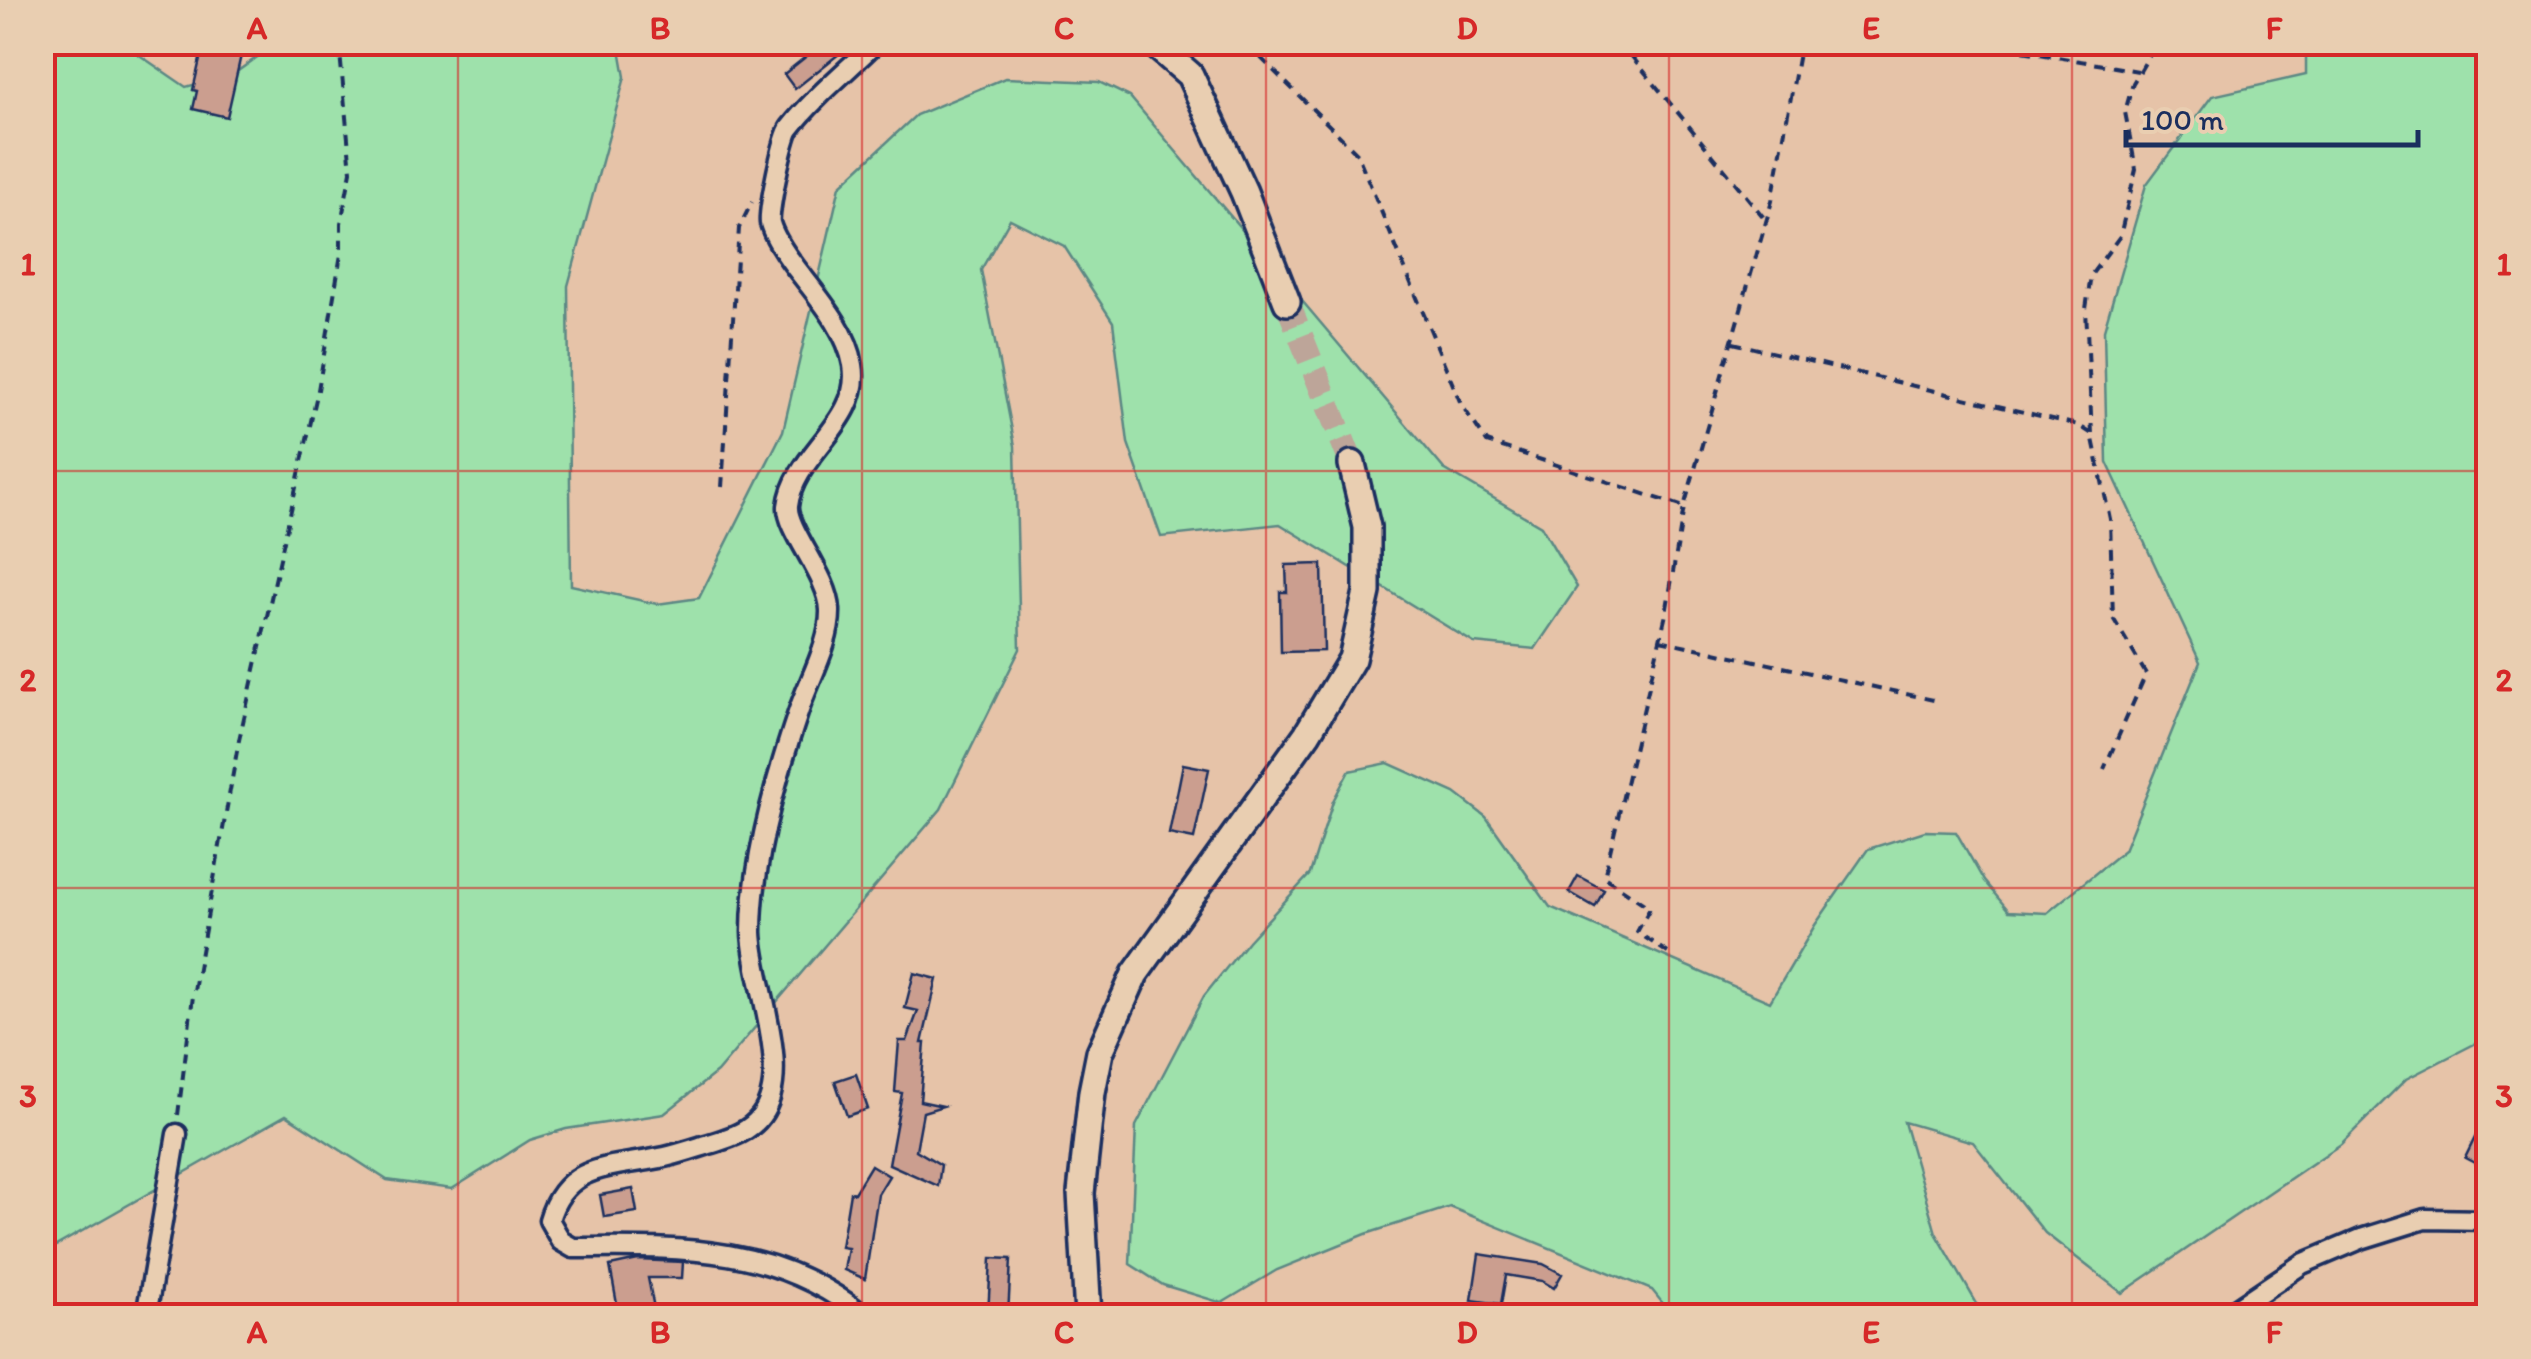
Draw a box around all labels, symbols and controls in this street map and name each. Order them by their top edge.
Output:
text: A [246,9,268,47]
text: B [650,9,670,47]
text: C [1054,9,1074,47]
text: D [1456,9,1478,47]
text: E [1862,9,1880,47]
text: F [2266,9,2283,47]
scale bar [2126,85,2418,147]
text: 100 m [2141,101,2224,138]
text: 1 [21,245,36,283]
text: 1 [2497,245,2512,283]
text: 2 [20,661,37,699]
text: 2 [2496,661,2513,699]
text: 3 [19,1077,37,1115]
text: 3 [2495,1077,2513,1115]
text: A [246,1313,268,1351]
text: B [650,1313,670,1351]
text: C [1054,1313,1074,1351]
text: D [1456,1313,1478,1351]
text: E [1862,1313,1880,1351]
text: F [2266,1313,2283,1351]

